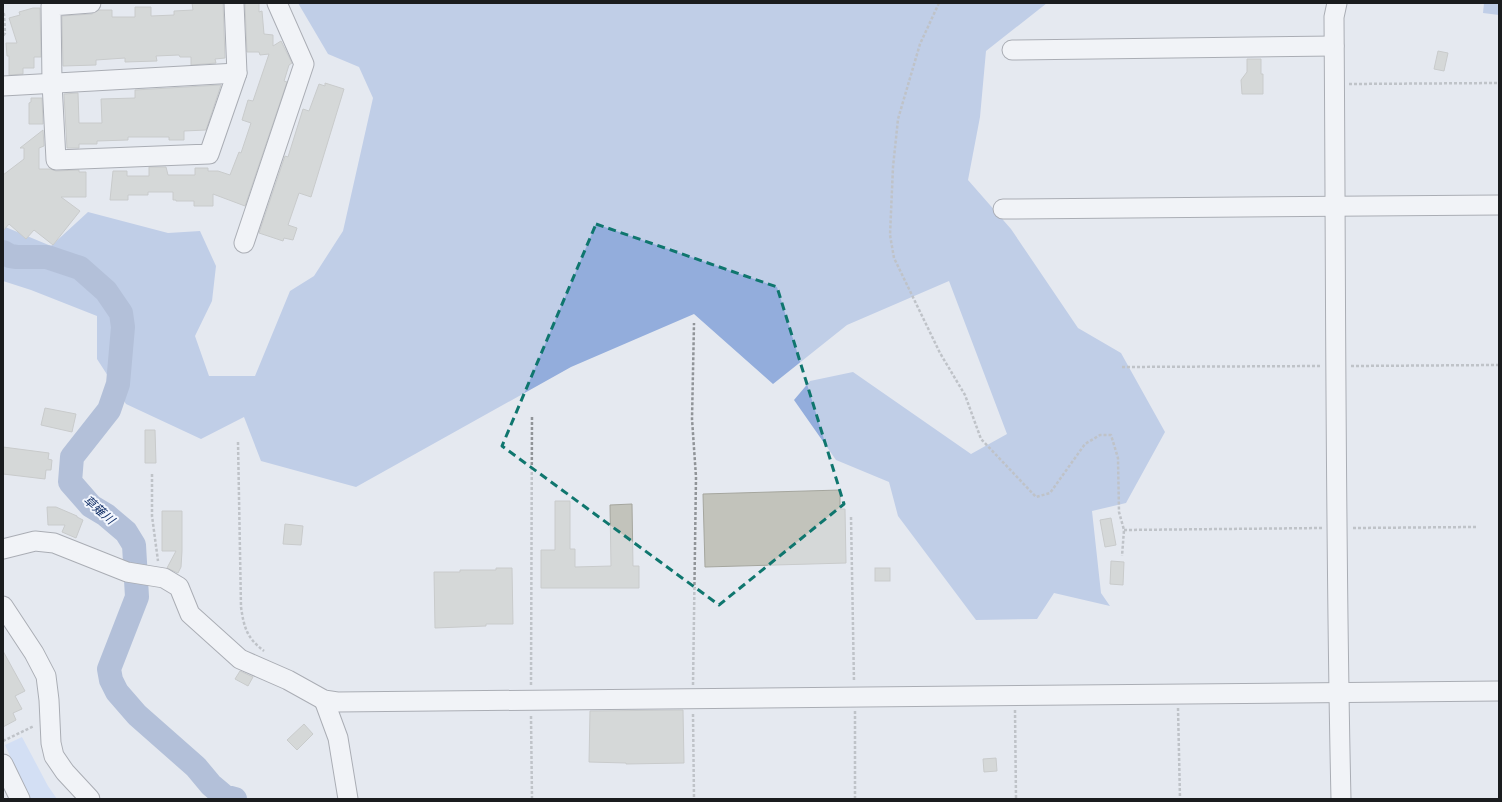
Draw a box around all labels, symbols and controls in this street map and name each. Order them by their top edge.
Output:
water label: 草薙川 [81,493,119,528]

